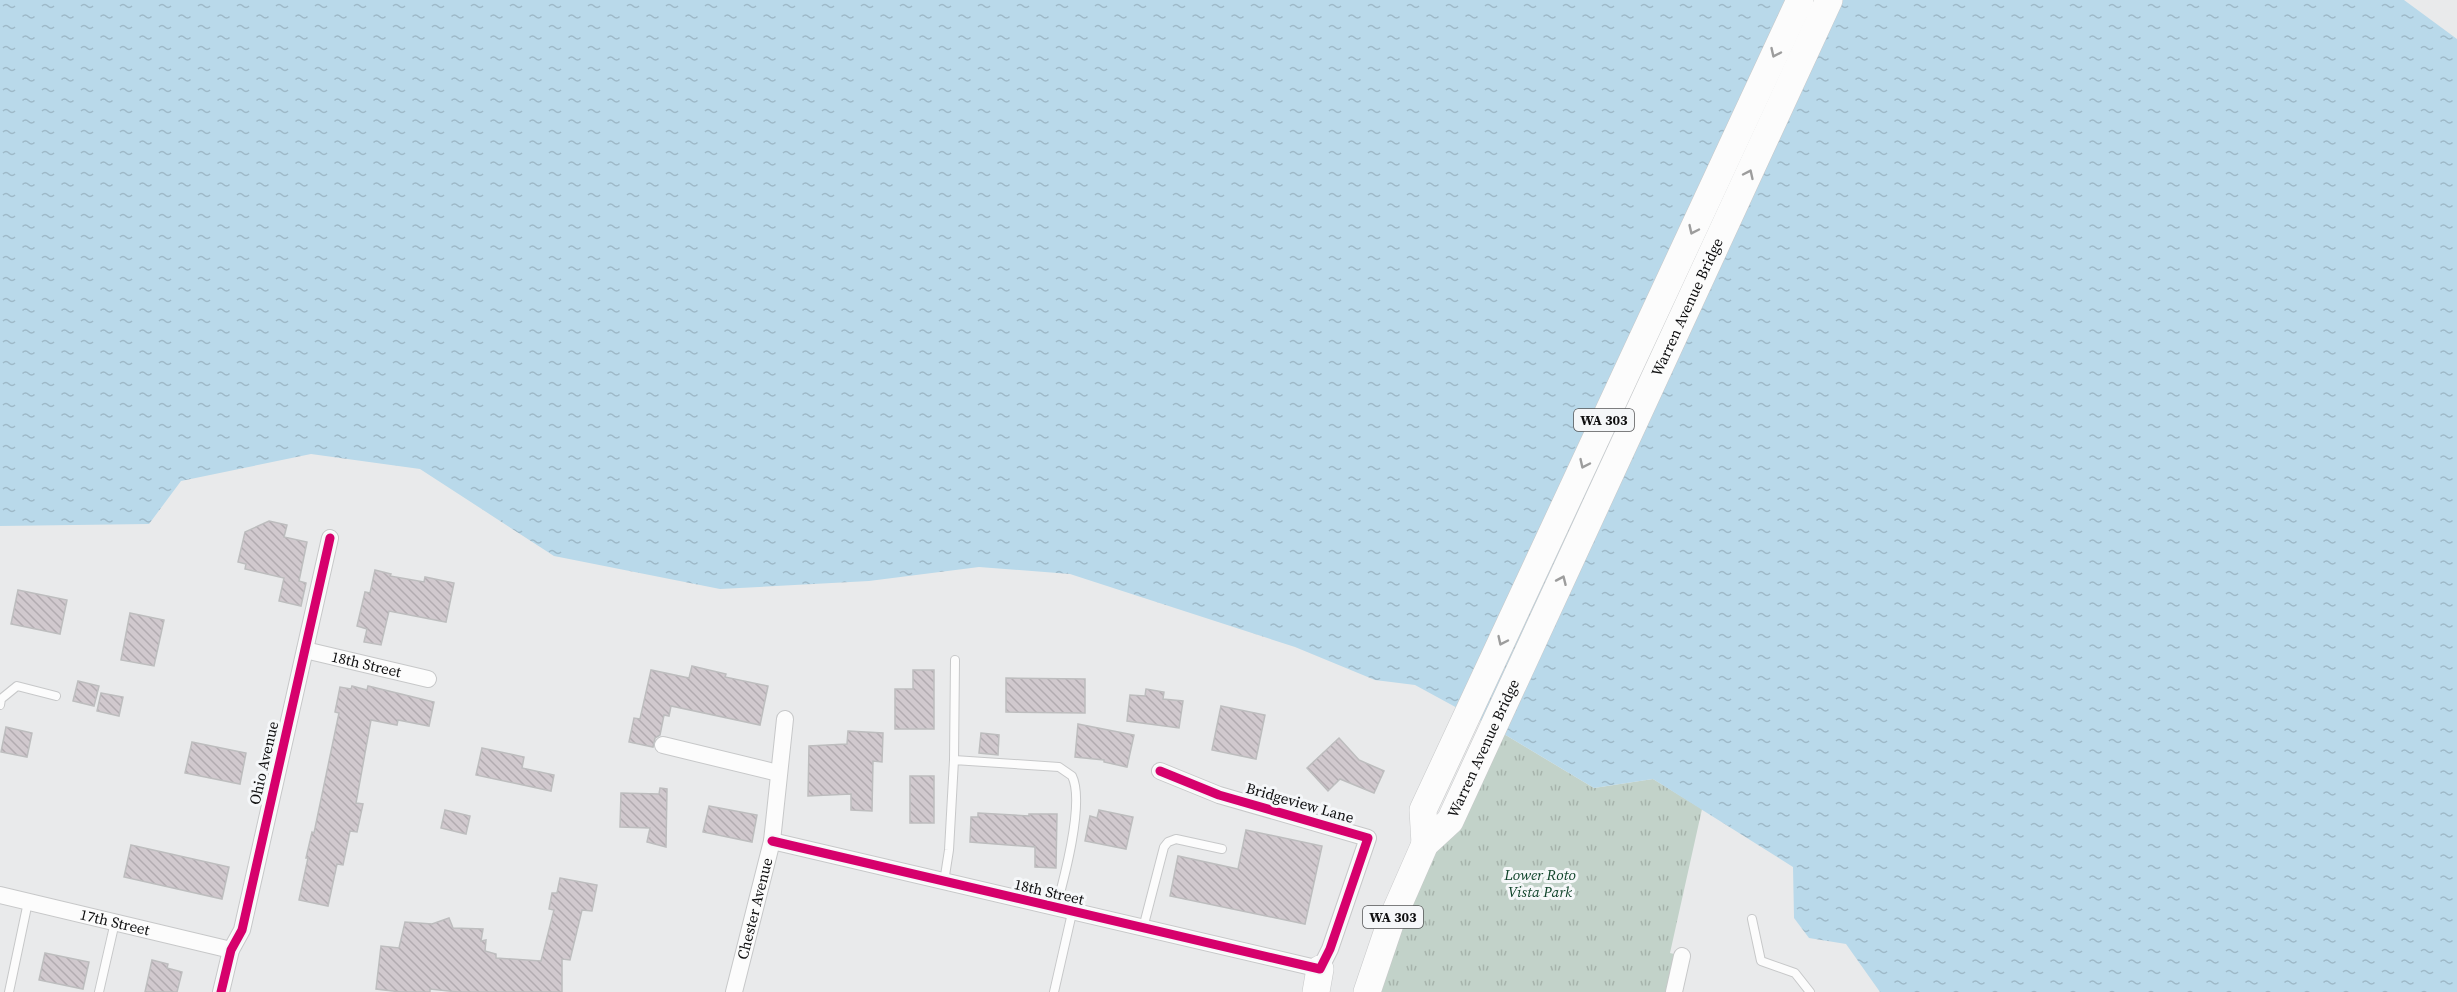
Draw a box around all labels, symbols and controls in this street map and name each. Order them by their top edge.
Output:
one-way arrow [1770,47,1782,58]
one-way arrow [1741,169,1753,180]
one-way arrow [1688,223,1700,234]
street label: Warren Avenue Bridge [1646,234,1728,380]
road number: WA 303 [1574,409,1634,431]
one-way arrow [1579,457,1591,468]
one-way arrow [1554,575,1566,586]
one-way arrow [1497,634,1509,645]
street label: 18th Street [329,646,404,682]
street label: Warren Avenue Bridge [1442,675,1524,821]
street label: Ohio Avenue [244,719,283,807]
street label: Bridgeview Lane [1244,777,1357,828]
street label: Chester Avenue [732,855,778,962]
park label: Lower Roto Vista Park [1503,864,1576,902]
street label: 18th Street [1012,873,1086,910]
street label: 17th Street [78,903,152,940]
road number: WA 303 [1363,906,1423,928]

